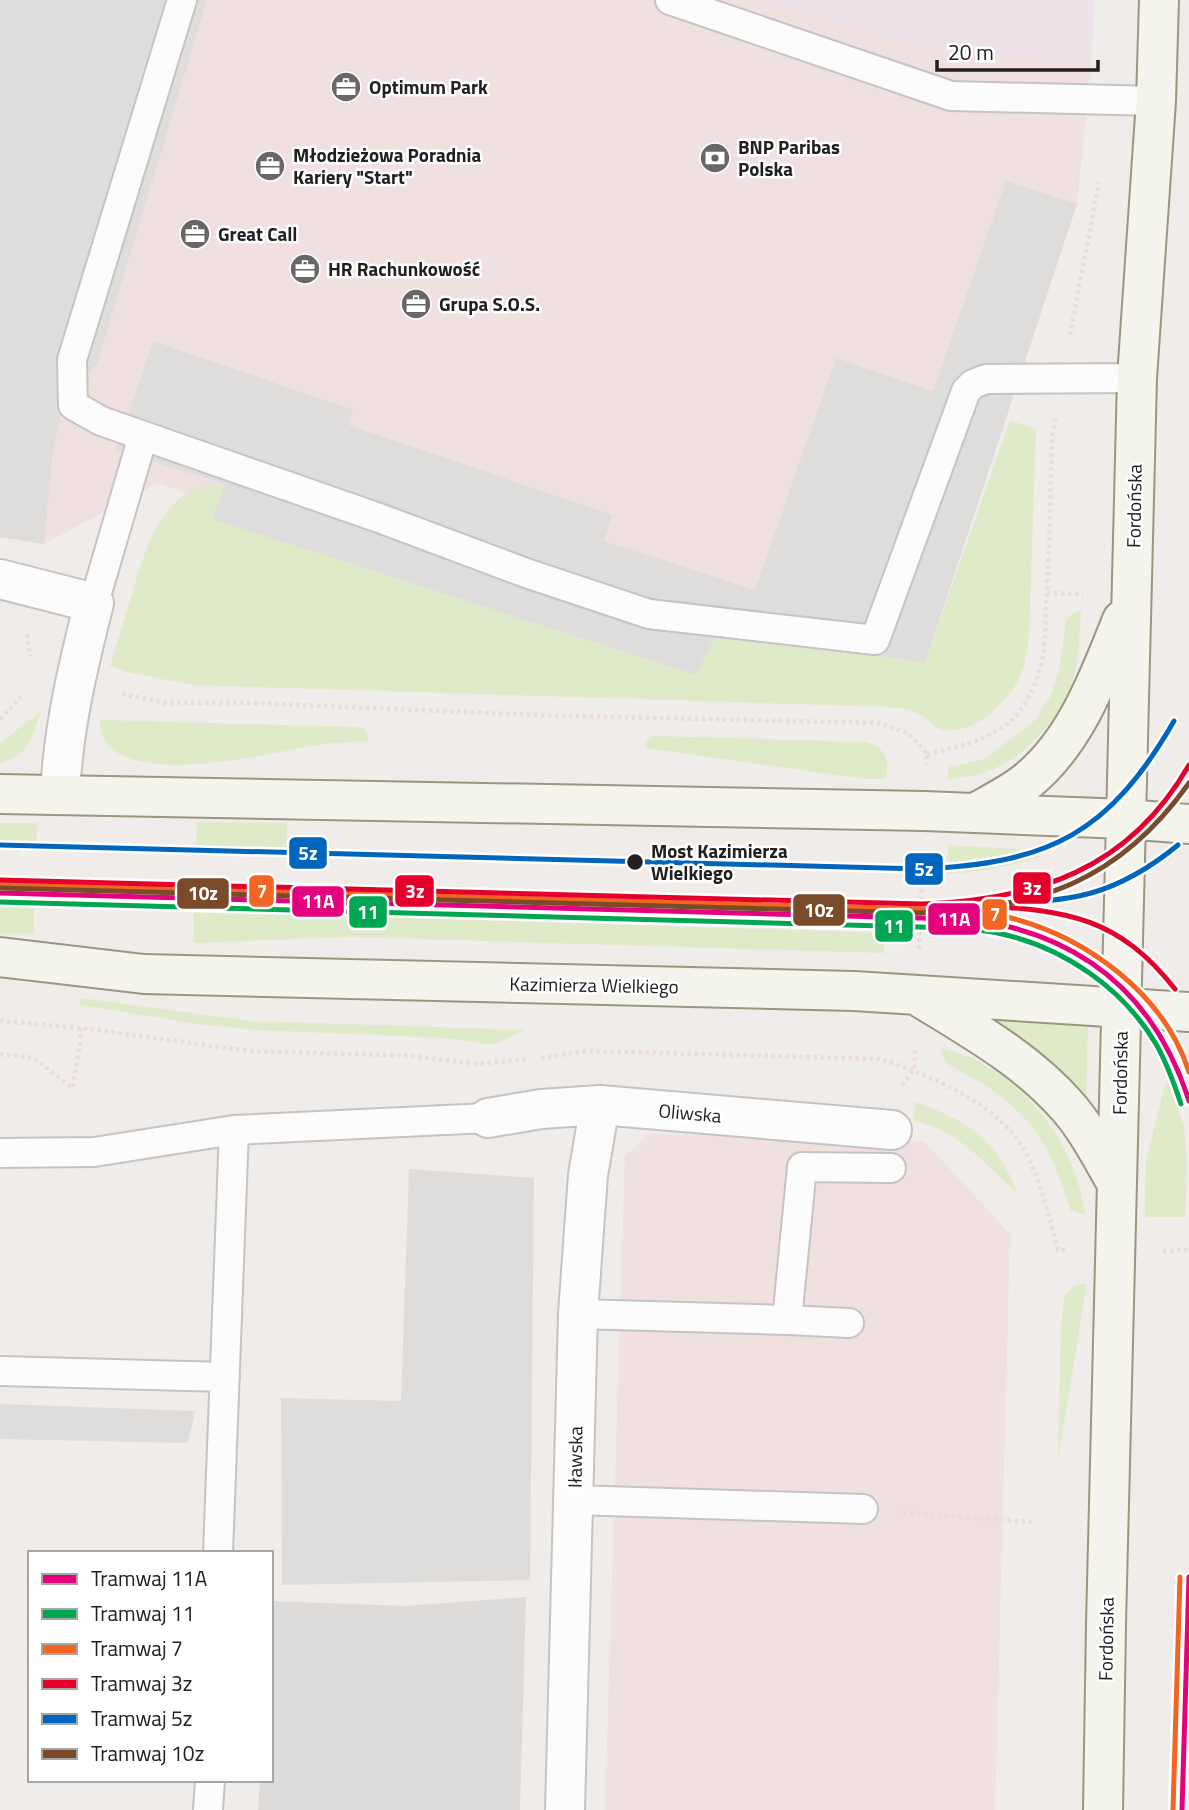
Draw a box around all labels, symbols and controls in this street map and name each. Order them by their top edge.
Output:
scale bar [937,28,1098,72]
text: 20 m [948,36,994,68]
office icon: Optimum Park [329,70,363,104]
place label: Optimum Park [369,72,488,101]
place label: BNP Paribas Polska [738,132,840,183]
place label: Młodzieżowa Poradnia Kariery "Start" [293,140,482,191]
bank icon: BNP Paribas Polska [698,141,732,175]
office icon: Młodzieżowa Poradnia Kariery "Start" [253,149,287,183]
office icon: Great Call [178,217,212,251]
place label: Great Call [218,219,297,248]
office icon: HR Rachunkowość [288,252,322,286]
place label: HR Rachunkowość [328,254,480,283]
office icon: Grupa S.O.S. [399,287,433,321]
place label: Grupa S.O.S. [439,289,540,318]
street label: Fordońska [1118,463,1149,548]
line badge: 5z [288,836,328,870]
place label: Most Kazimierza Wielkiego [651,836,788,887]
text: 5z [298,838,318,867]
marker: Most Kazimierza Wielkiego [625,852,645,872]
line badge: 5z [904,852,944,886]
text: 5z [914,854,934,883]
line badge: 3z [1012,871,1052,905]
text: 3z [1022,873,1042,902]
line badge: 7 [248,874,275,908]
line badge: 3z [394,874,435,908]
text: 7 [257,876,267,905]
text: 3z [405,876,425,905]
line badge: 10z [176,877,230,910]
text: 10z [188,878,218,907]
line badge: 11A [291,885,345,918]
text: 11A [302,886,335,915]
line badge: 10z [792,893,846,927]
line badge: 11 [348,895,388,929]
text: 10z [804,895,834,924]
text: 11 [357,897,379,926]
line badge: 7 [981,898,1008,931]
text: 7 [990,899,1000,928]
line badge: 11A [927,902,981,936]
text: 11A [938,904,971,933]
line badge: 11 [874,909,914,943]
text: 11 [883,911,905,940]
street label: Kazimierza Wielkiego [509,969,679,1000]
street label: Fordońska [1104,1030,1135,1115]
street label: Oliwska [657,1095,723,1130]
street label: Iławska [559,1425,590,1488]
legend [28,1551,273,1782]
text: Tramwaj 11A [91,1562,208,1594]
street label: Fordońska [1090,1596,1121,1681]
text: Tramwaj 11 [91,1597,195,1629]
text: Tramwaj 7 [91,1632,183,1664]
text: Tramwaj 3z [91,1667,192,1699]
text: Tramwaj 5z [91,1702,192,1734]
text: Tramwaj 10z [91,1737,204,1769]

